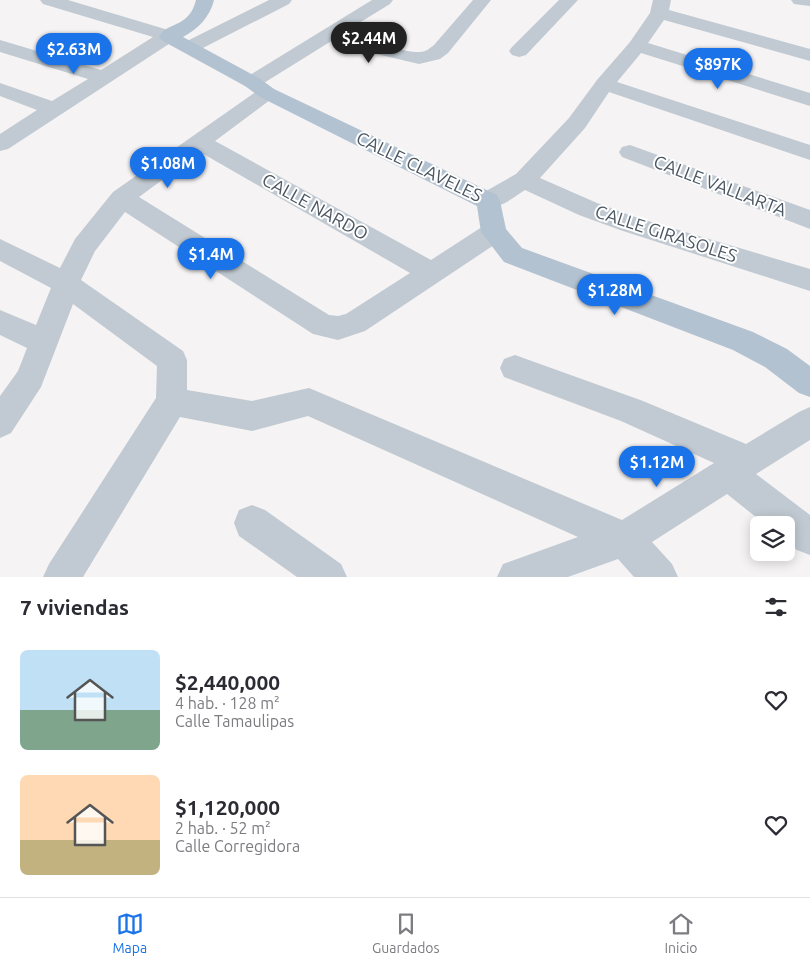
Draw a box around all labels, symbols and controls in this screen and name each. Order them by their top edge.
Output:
pin: $2.44M [328,22,410,64]
text: $2.44M [342,29,396,47]
pin: $2.63M [33,32,115,75]
text: $2.63M [47,40,101,58]
pin: $897K [683,48,753,90]
text: $897K [695,55,741,73]
street label: CALLE CLAVELES [353,127,486,205]
pin: $1.08M [127,146,209,189]
street label: CALLE VALLARTA [651,151,790,220]
text: $1.08M [141,154,195,172]
street label: CALLE NARDO [259,169,372,244]
street label: CALLE GIRASOLES [593,201,740,265]
pin: $1.4M [176,238,246,280]
text: $1.4M [188,245,234,263]
pin: $1.28M [574,274,656,316]
text: $1.28M [588,281,642,299]
pin: $1.12M [616,446,698,488]
text: $1.12M [630,453,684,471]
map controls [750,516,795,561]
button: layers [750,516,795,561]
icon: filters [762,593,790,621]
text: 7 viviendas [20,595,129,619]
icon: home [60,670,120,730]
text: $2,440,000 [175,670,280,694]
icon: heart [762,686,790,714]
text: 4 hab. · 128 m² [175,694,280,712]
text: Calle Tamaulipas [175,712,294,730]
icon: home [60,795,120,855]
text: $1,120,000 [175,795,280,819]
icon: heart [762,811,790,839]
text: 2 hab. · 52 m² [175,819,271,837]
text: Calle Corregidora [175,837,300,855]
tab: Mapa [112,910,147,956]
tab: Guardados [372,910,440,956]
tab: Inicio [664,910,698,956]

